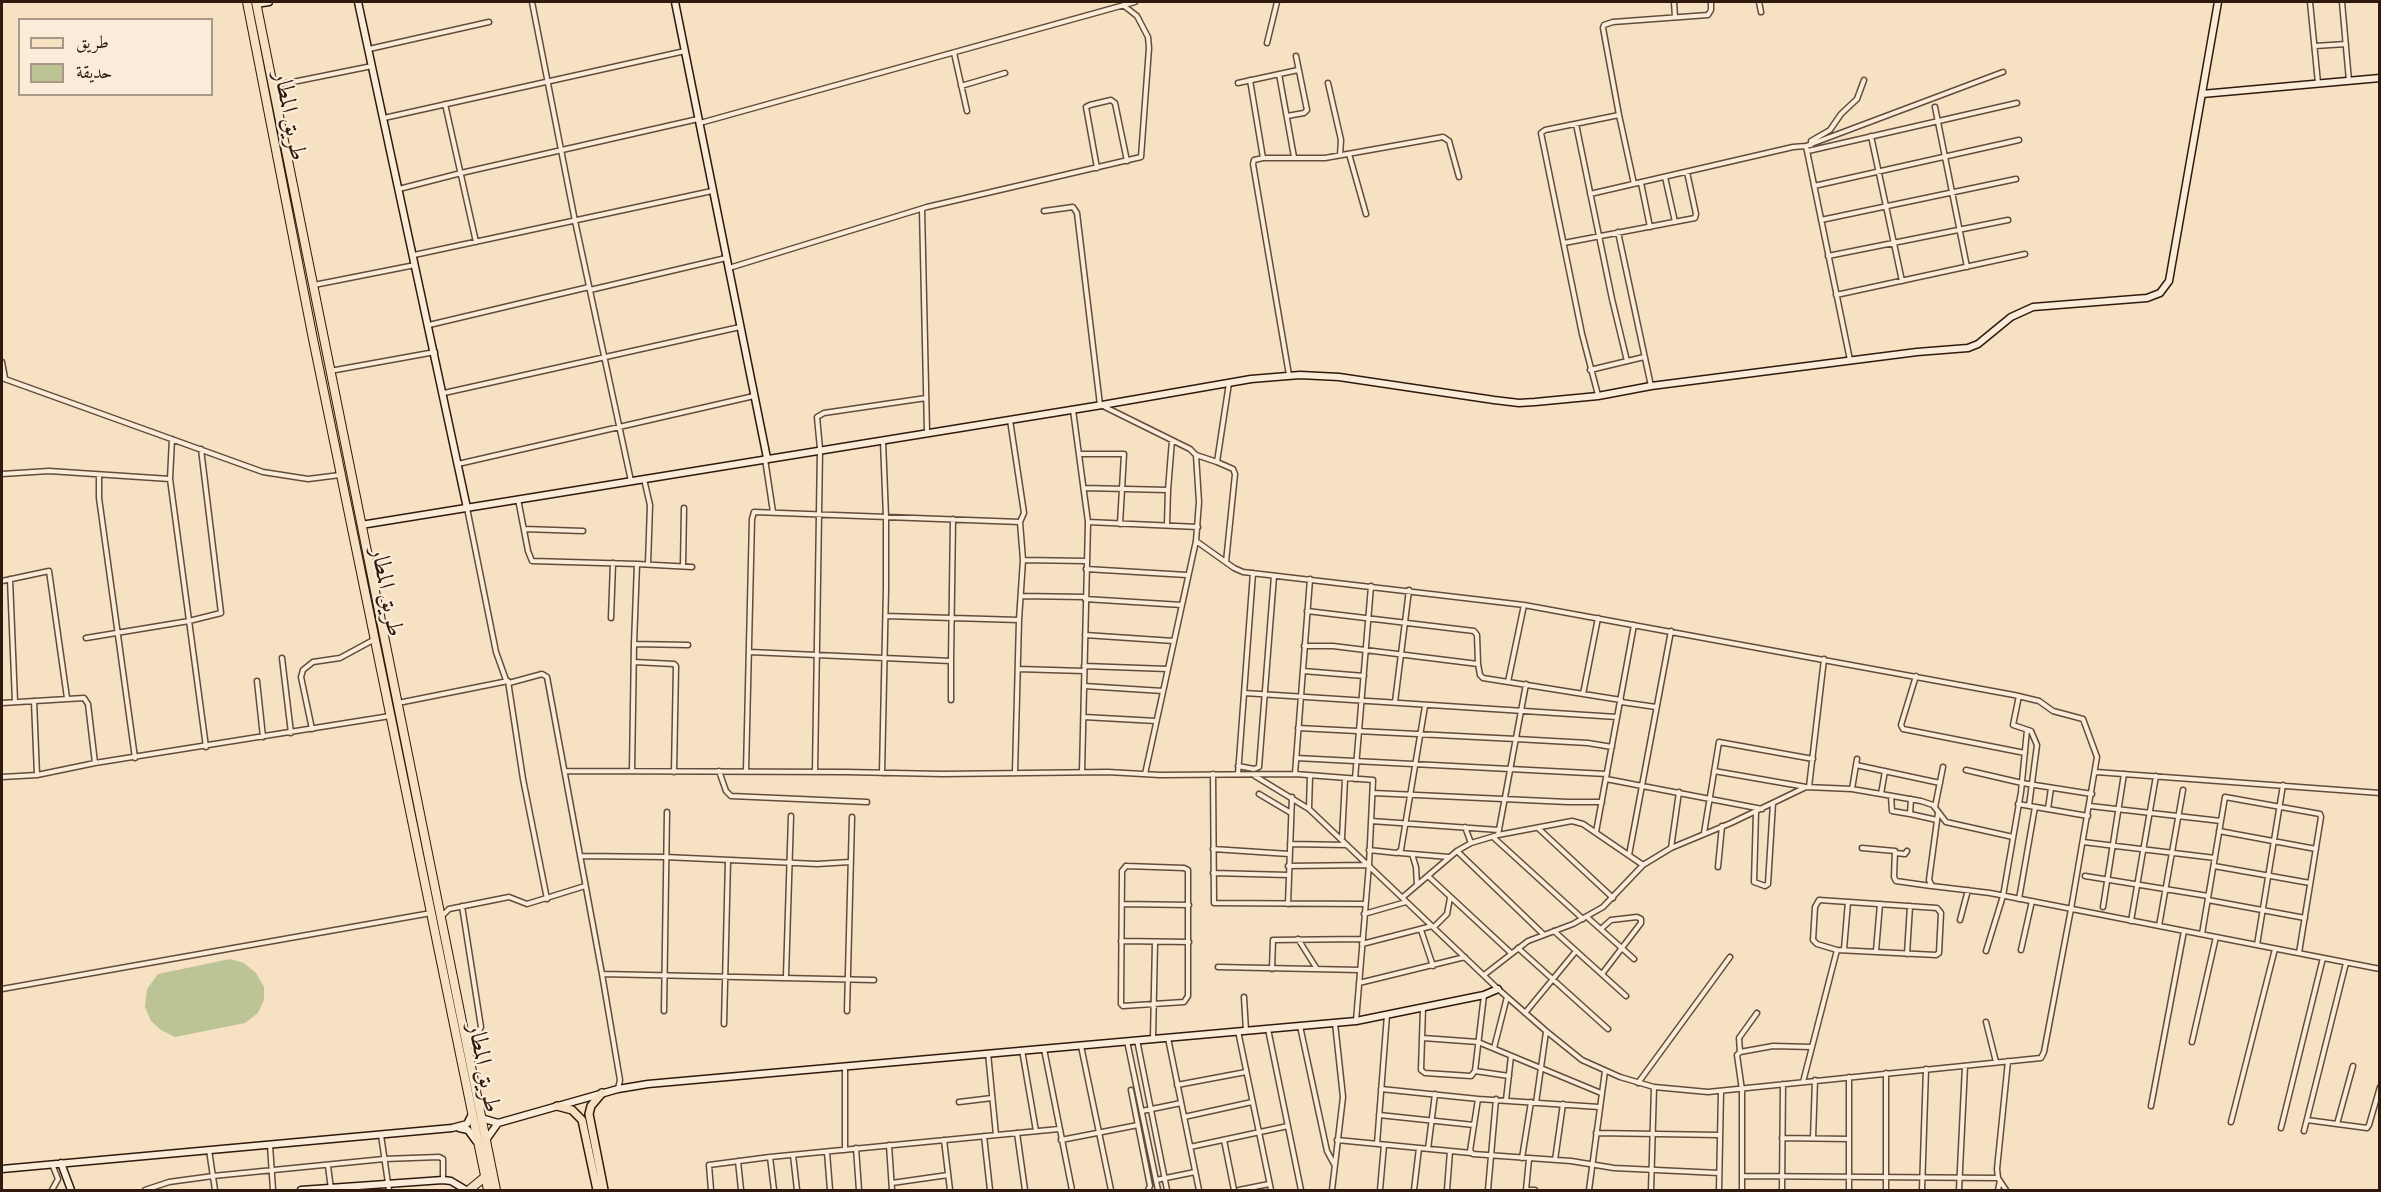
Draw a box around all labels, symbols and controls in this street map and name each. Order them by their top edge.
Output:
legend [18,18,213,96]
text: طريق [76,30,109,54]
text: حديقة [76,60,112,84]
street label: طريق المطار [266,69,312,163]
street label: طريق المطار [363,545,409,639]
street label: طريق المطار [460,1021,506,1115]

